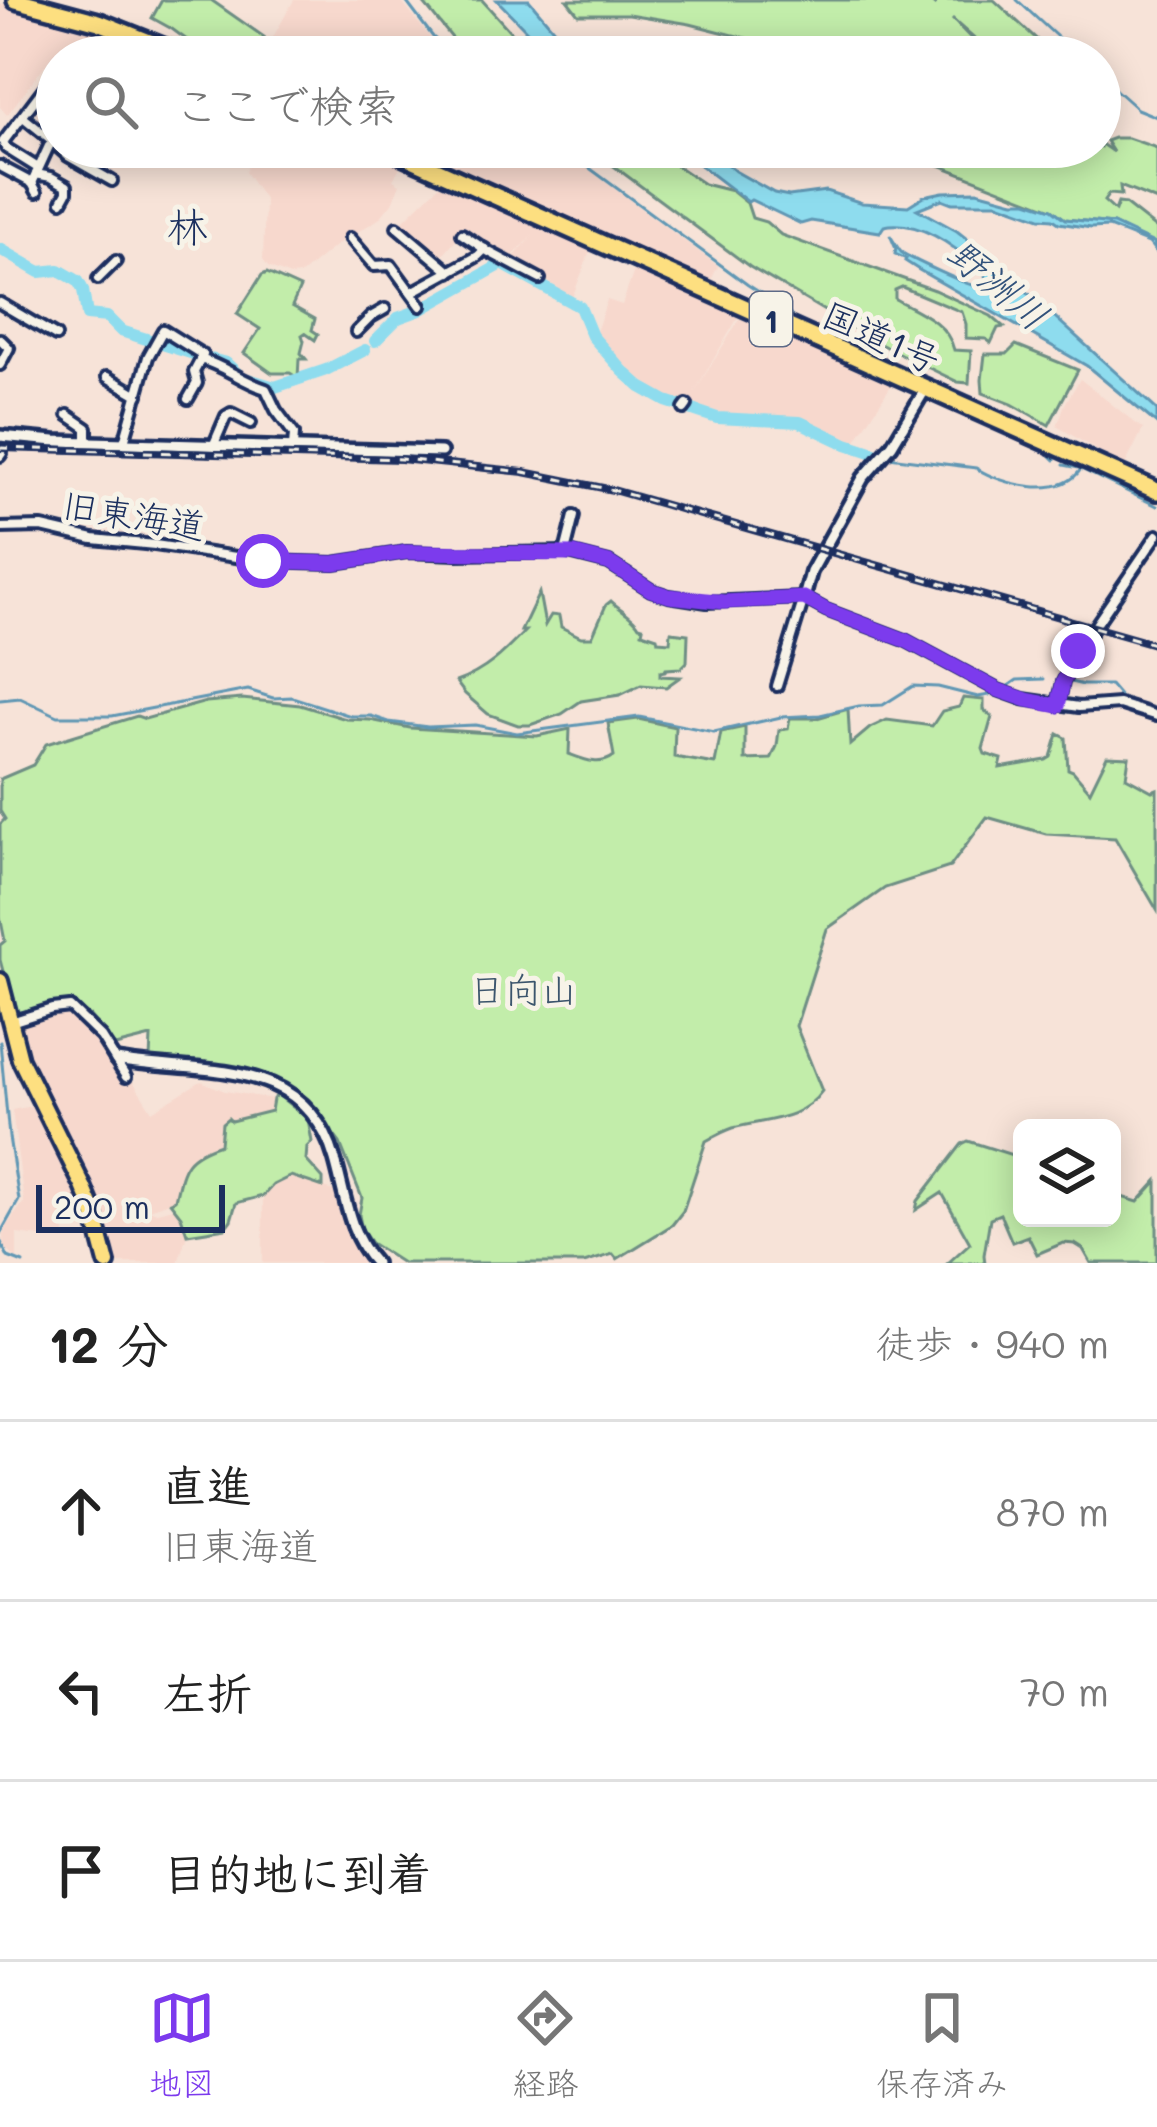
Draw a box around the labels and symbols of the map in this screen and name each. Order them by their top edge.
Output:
district label: 林 [166,198,208,253]
water label: 野洲川 [938,226,1060,340]
street label: 国道1号 [816,289,948,383]
road number: 1 [750,292,792,346]
street label: 旧東海道 [59,480,209,548]
route start [236,534,290,588]
route end [1051,624,1105,678]
park label: 日向山 [469,965,577,1012]
scale bar [36,1179,225,1232]

